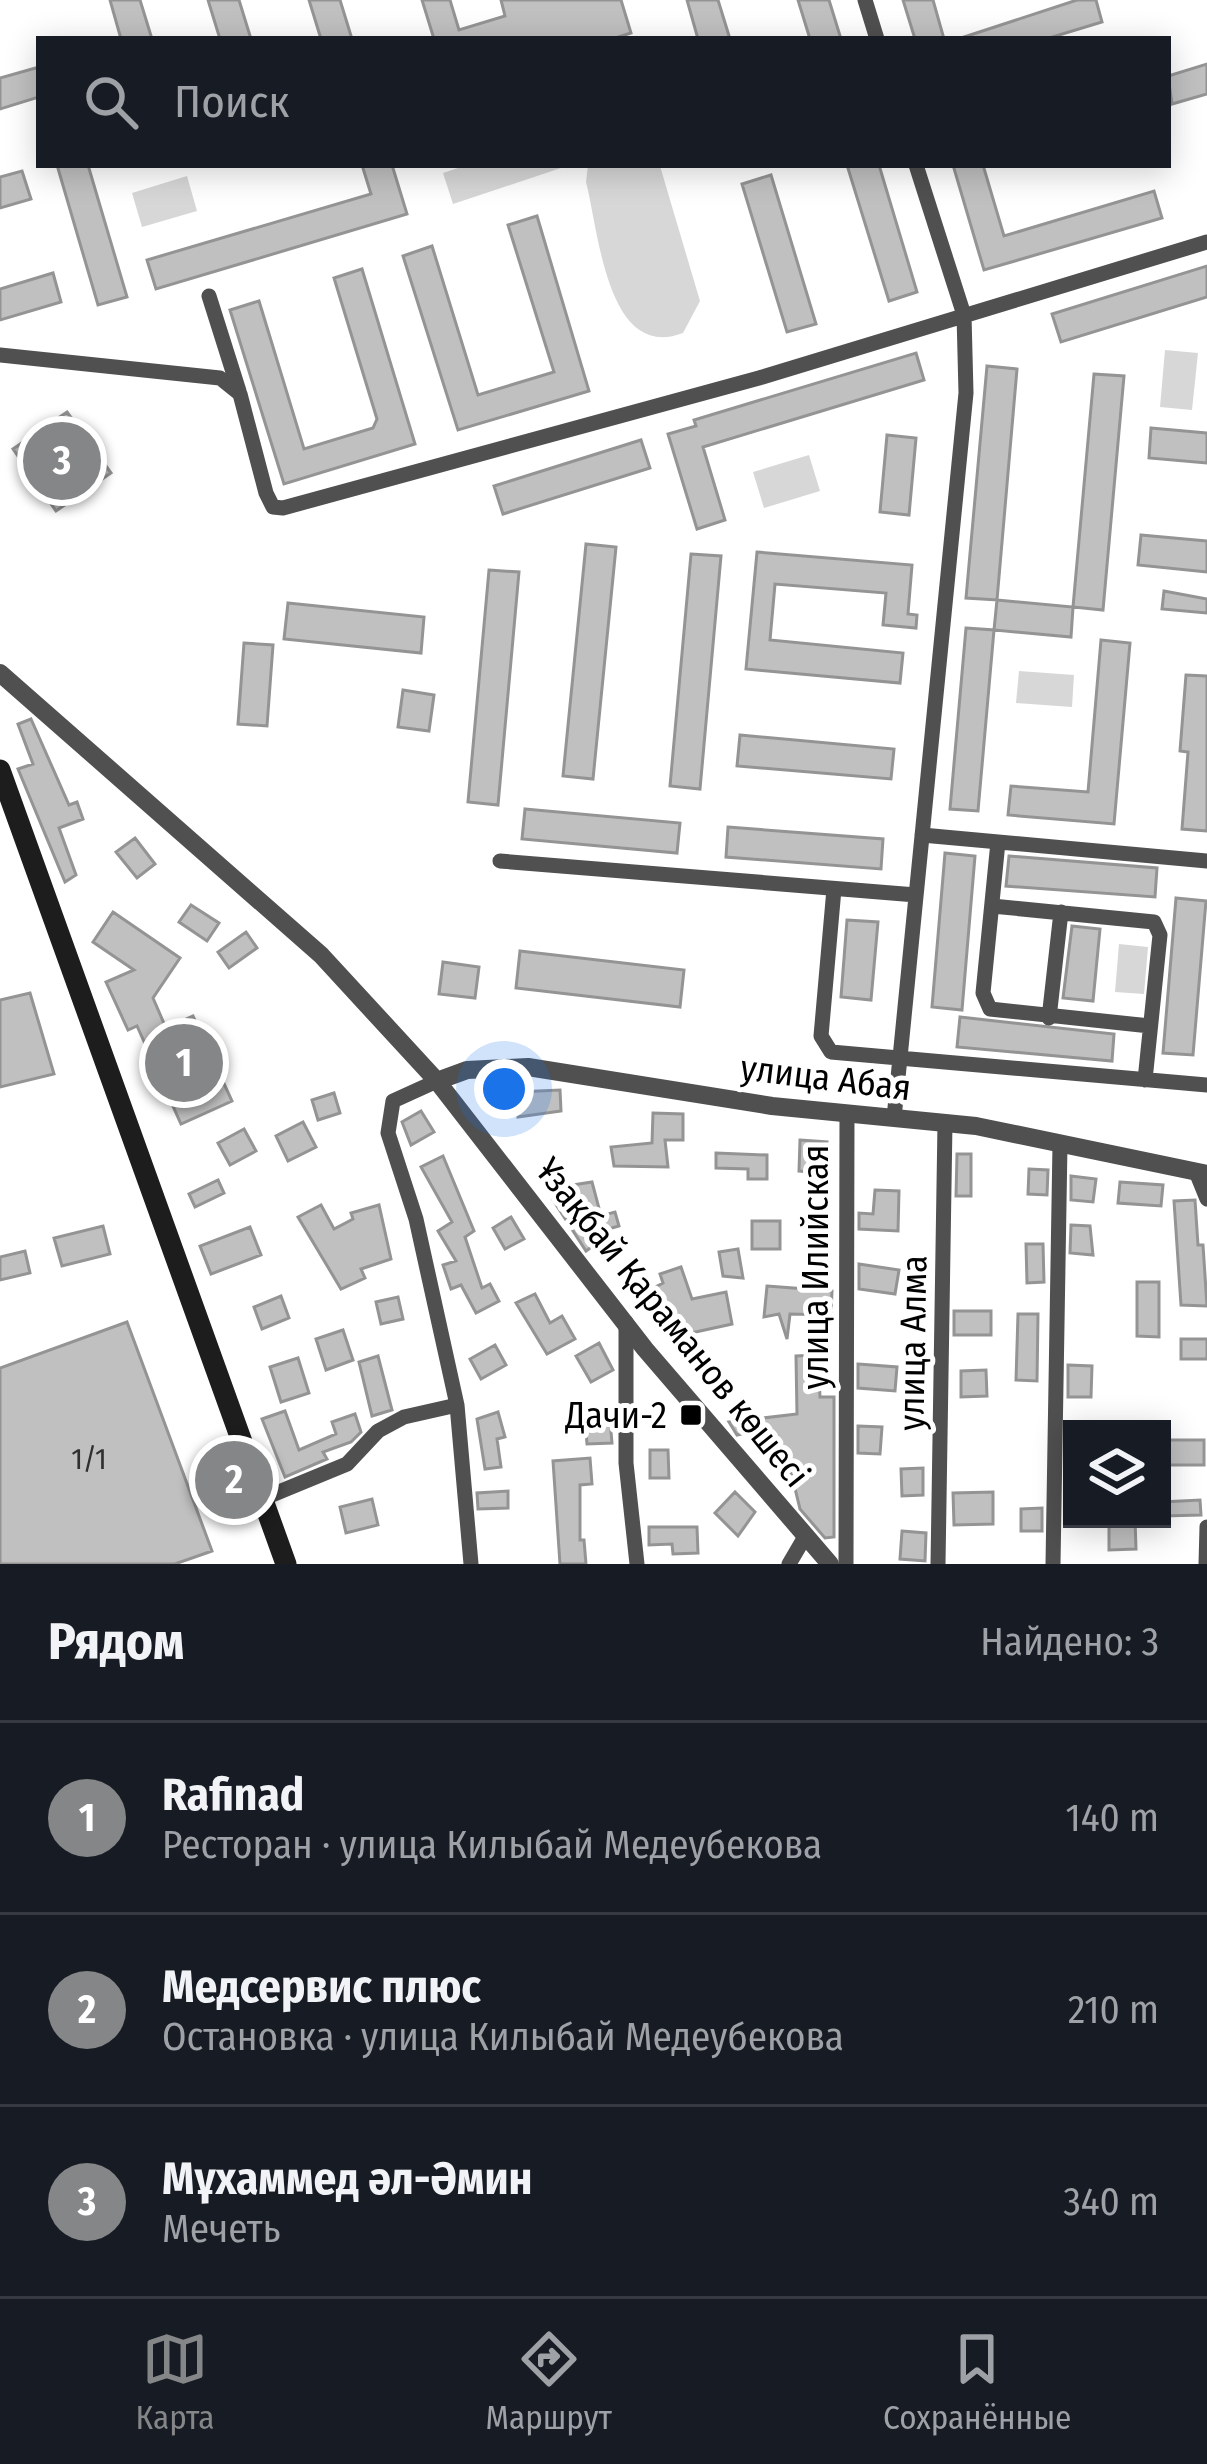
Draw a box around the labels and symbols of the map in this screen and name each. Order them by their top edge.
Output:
pin: 3 [23,416,101,506]
pin: 1 [145,1018,223,1108]
street label: улица Абая [738,1046,914,1110]
your location [474,1059,534,1119]
street label: улица Илийская [794,1145,838,1389]
street label: Ұзақбай Қараманов көшесі [526,1149,819,1496]
street label: улица Алма [889,1255,937,1431]
place label: Дачи-2 [564,1394,667,1438]
marker: Дачи-2 [678,1402,704,1428]
pin: 2 [195,1435,273,1525]
house number: 1/1 [71,1441,107,1477]

